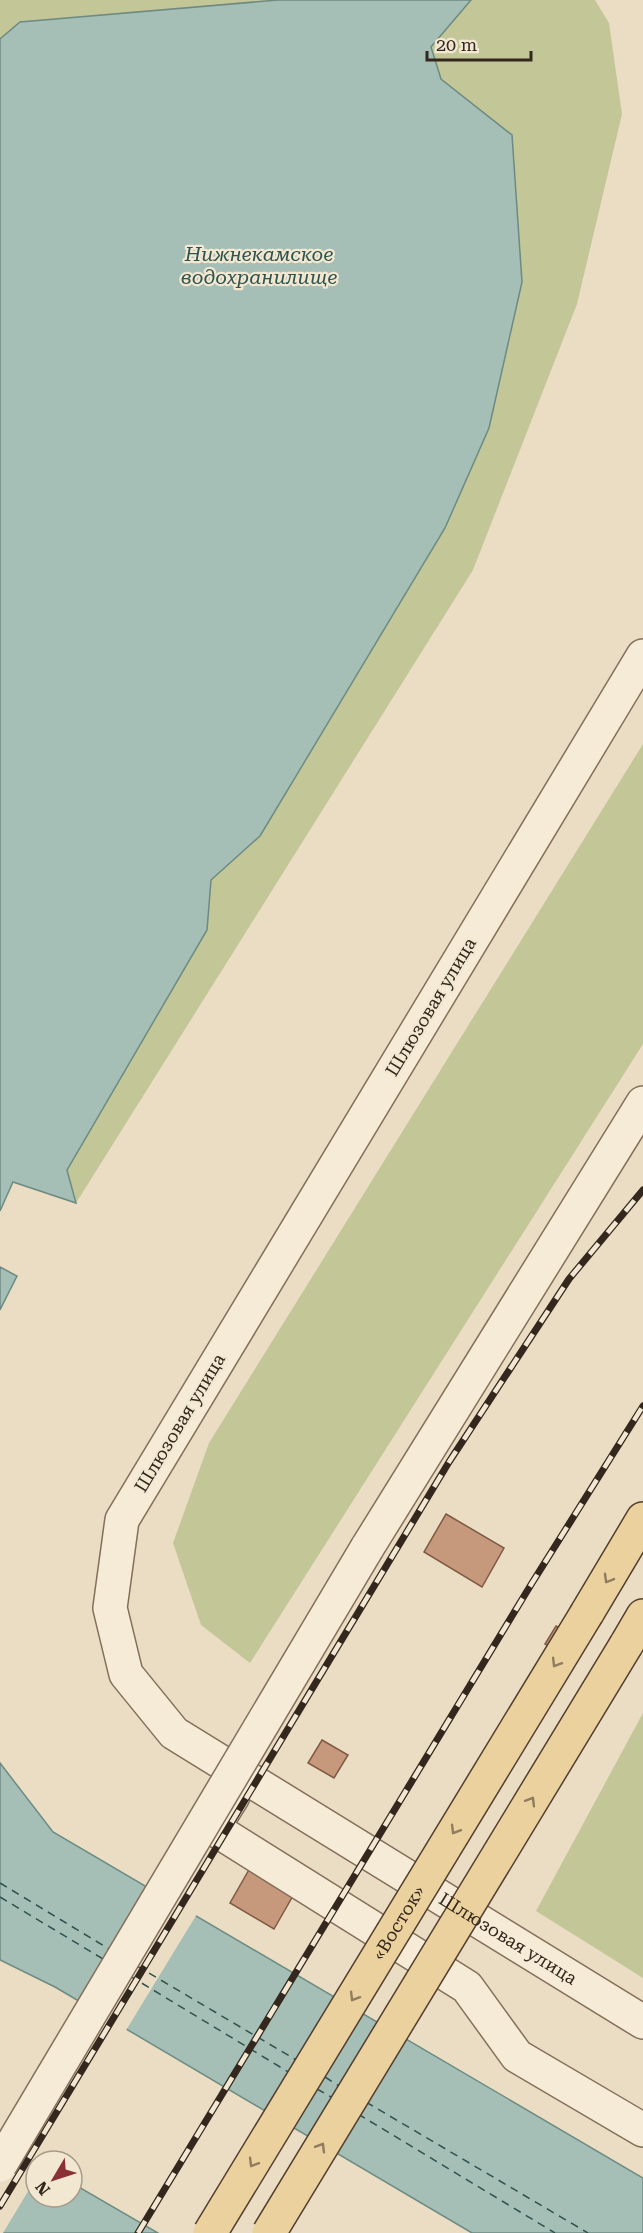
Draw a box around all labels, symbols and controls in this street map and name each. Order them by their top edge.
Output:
scale bar [427,24,530,62]
text: 20 m [436,34,477,55]
water label: Нижнекамское водохранилище [181,242,337,289]
street label: Шлюзовая улица [381,934,480,1080]
street label: Шлюзовая улица [130,1350,229,1496]
one-way arrow [603,1573,615,1583]
one-way arrow [552,1657,564,1667]
one-way arrow [524,1797,536,1807]
one-way arrow [451,1824,463,1834]
street label: «Восток» [368,1881,429,1964]
street label: Шлюзовая улица [436,1888,581,1989]
one-way arrow [349,1991,361,2001]
one-way arrow [314,2143,326,2153]
north arrow [24,2149,84,2209]
one-way arrow [248,2157,260,2167]
text: N [31,2177,54,2199]

